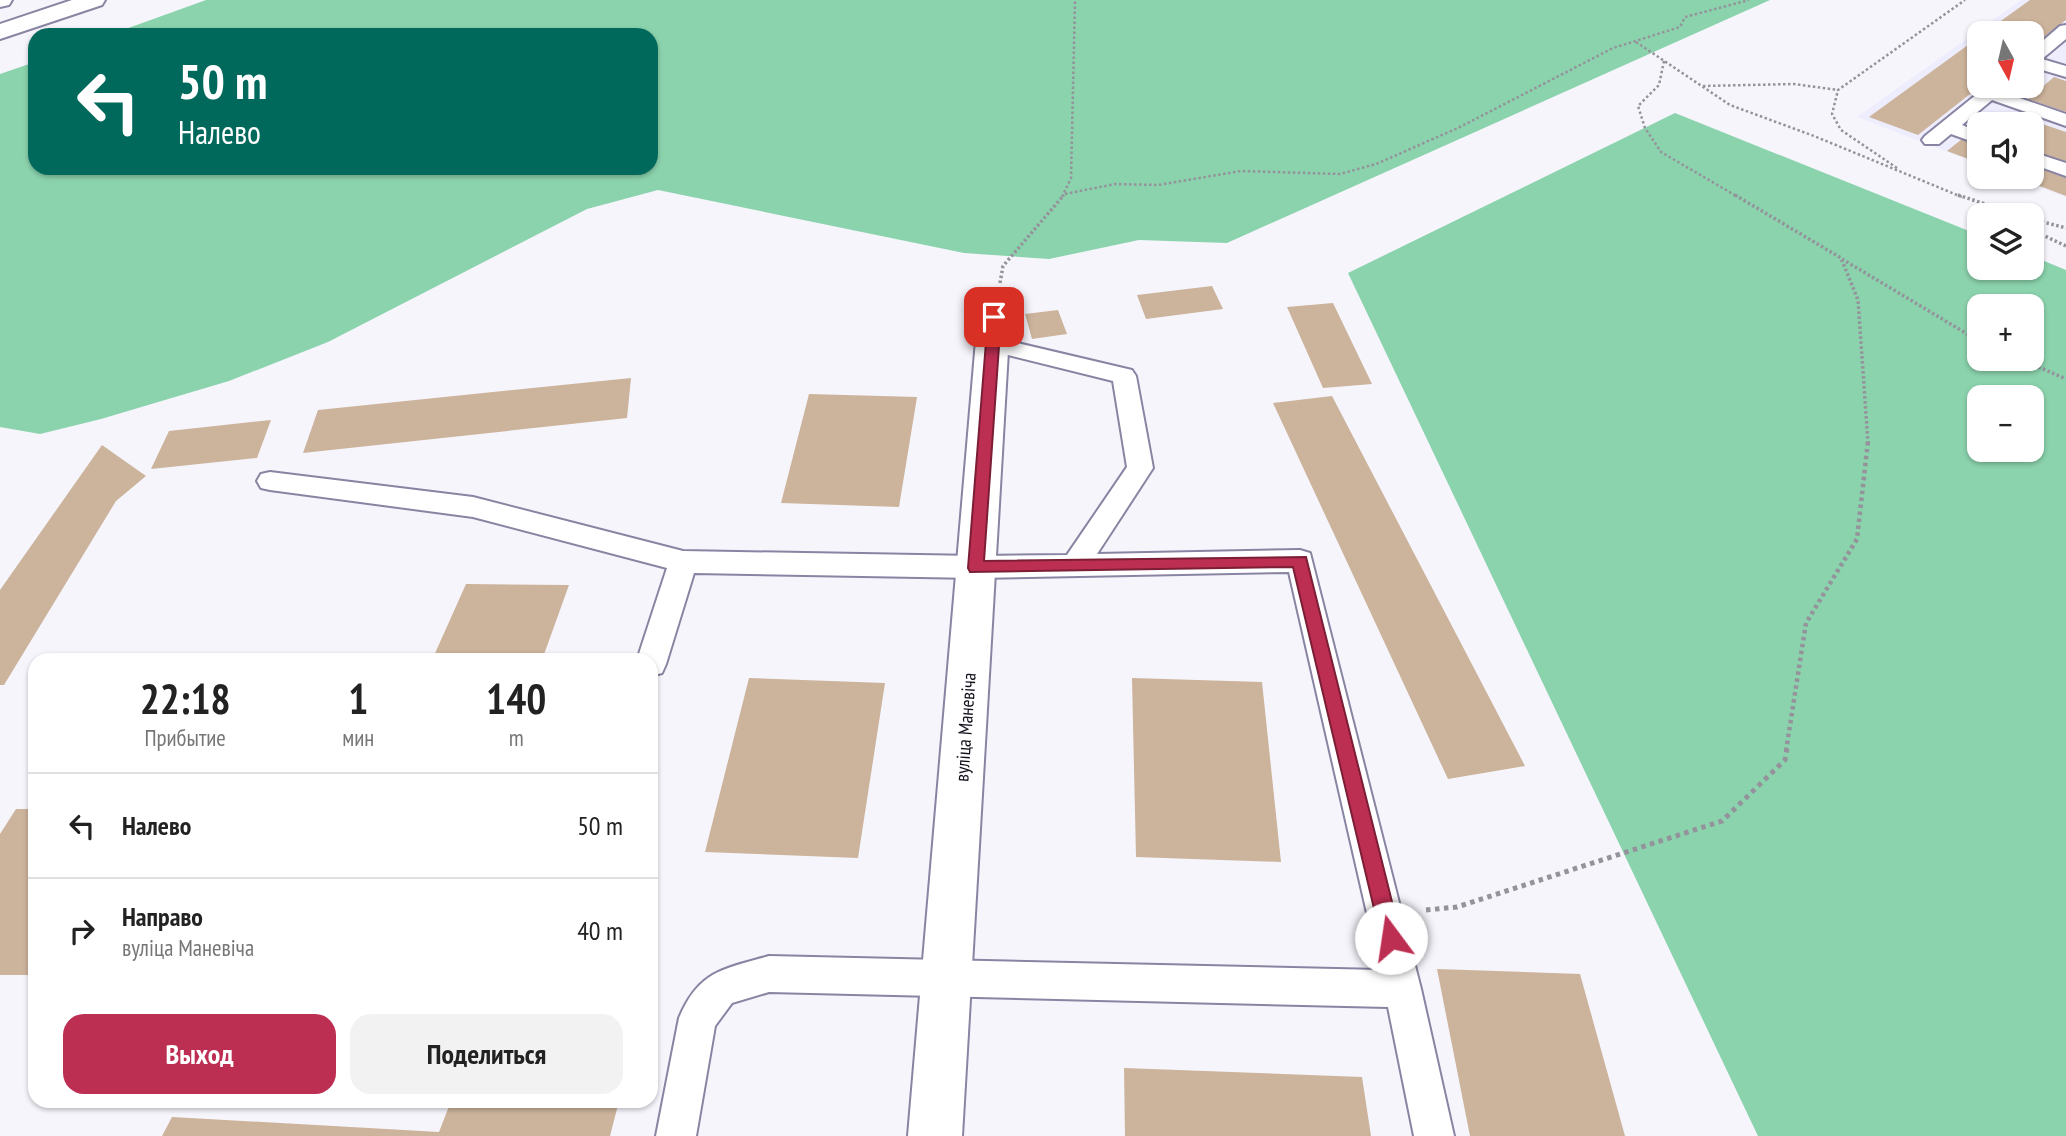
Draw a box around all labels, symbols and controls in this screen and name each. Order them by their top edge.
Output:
north arrow [1967,21,2044,98]
map controls [1967,21,2044,462]
text: 50 m [178,49,267,113]
icon: left [63,56,154,147]
text: Налево [178,111,261,153]
button: sound [1967,112,2044,189]
button: layers [1967,203,2044,280]
pin [964,287,1024,347]
button: + [1967,294,2044,371]
icon: arrive [975,298,1013,336]
button: − [1967,385,2044,462]
text: 22:18 [140,671,231,726]
text: 1 [348,671,368,726]
text: 140 [486,671,546,726]
street label: вуліца Маневіча [949,672,981,782]
text: Прибытие [144,723,226,752]
text: мин [342,723,374,752]
text: m [509,723,524,752]
icon: left [63,807,101,845]
text: Налево [122,809,191,842]
text: 50 m [577,809,623,842]
text: Направо [122,900,203,933]
position arrow [1354,901,1428,975]
icon: right [63,912,101,950]
text: 40 m [577,914,623,947]
text: вуліца Маневіча [122,933,254,962]
button: Выход [63,1014,336,1094]
button: Поделиться [350,1014,623,1094]

